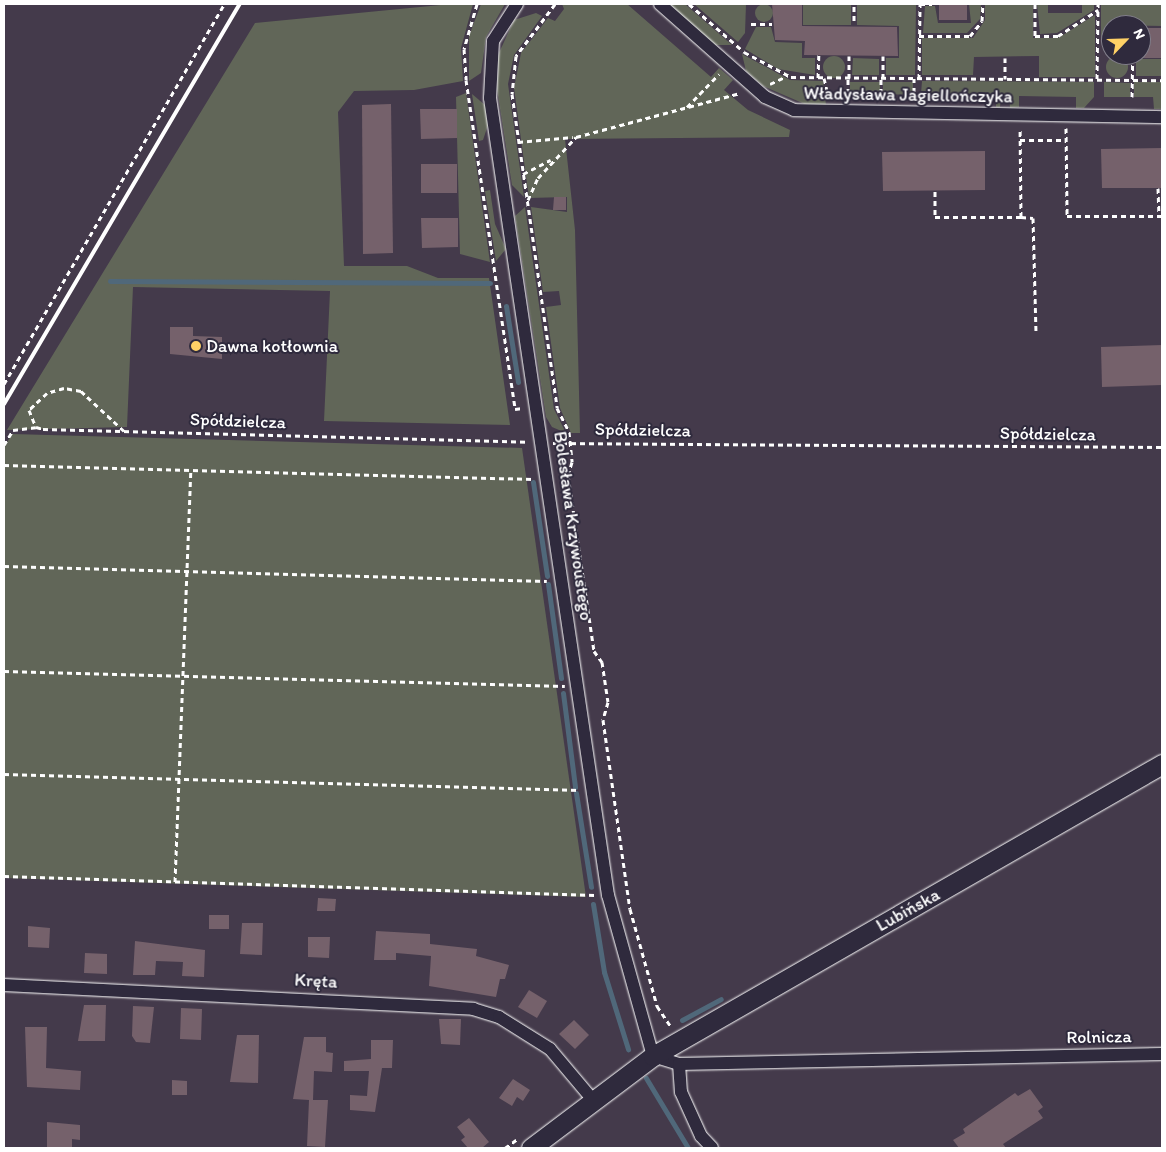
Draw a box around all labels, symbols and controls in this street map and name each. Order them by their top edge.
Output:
north arrow [1101,15,1151,65]
text: N [1130,26,1149,42]
street label: Władysława Jagiellończyka [803,82,1013,108]
place label: Dawna kotłownia [206,335,338,357]
marker: Dawna kotłownia [190,340,202,352]
street label: Spółdzielcza [190,409,286,433]
street label: Spółdzielcza [595,418,691,442]
street label: Spółdzielcza [1000,422,1096,446]
street label: Bolesława Krzywoustego [549,430,597,622]
street label: Lubińska [872,884,944,936]
street label: Kręta [294,969,338,993]
street label: Rolnicza [1066,1026,1132,1048]

